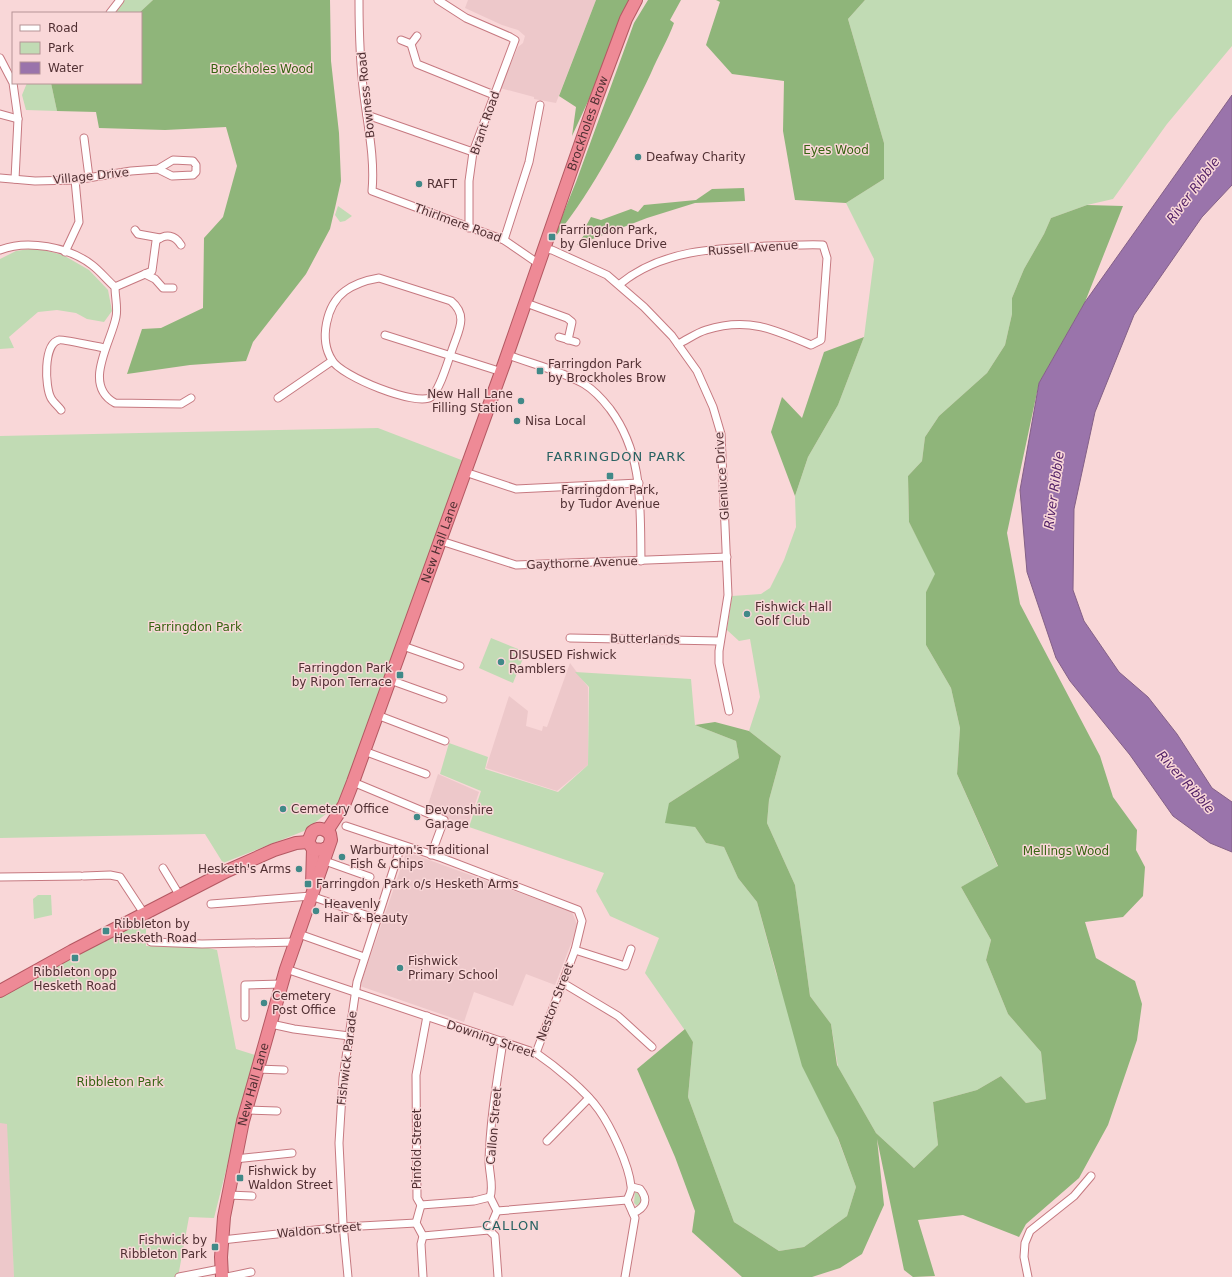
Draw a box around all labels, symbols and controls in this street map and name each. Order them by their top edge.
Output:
legend [12,12,142,84]
text: Road [48,21,78,35]
text: Park [48,41,74,55]
street label: Bowness Road [355,51,377,139]
text: Water [48,61,84,75]
park label: Brockholes Wood [211,62,313,76]
street label: Brockholes Brow [565,74,611,173]
street label: Brant Road [468,89,502,157]
park label: Eyes Wood [803,143,869,157]
place label: Deafway Charity [646,150,746,164]
marker: Deafway Charity [633,152,643,162]
water label: River Ribble [1163,154,1223,226]
street label: Village Drive [52,165,130,187]
place label: RAFT [427,177,458,191]
marker: RAFT [414,179,424,189]
street label: Thirlmere Road [412,200,503,245]
place label: Farringdon Park, by Glenluce Drive [560,223,667,251]
marker: Farringdon Park, by Glenluce Drive [547,232,557,242]
street label: Russell Avenue [707,238,799,258]
place label: Farringdon Park by Brockholes Brow [548,357,666,385]
marker: Farringdon Park by Brockholes Brow [535,366,545,376]
place label: New Hall Lane Filling Station [427,387,513,415]
marker: New Hall Lane Filling Station [516,396,526,406]
place label: Nisa Local [525,414,586,428]
marker: Nisa Local [512,416,522,426]
street label: Glenluce Drive [712,431,732,521]
district label: FARRINGDON PARK [546,449,686,464]
water label: River Ribble [1041,450,1067,530]
marker: Farringdon Park, by Tudor Avenue [605,471,615,481]
place label: Farringdon Park, by Tudor Avenue [560,483,660,511]
street label: New Hall Lane [419,499,461,585]
street label: Gaythorne Avenue [526,554,638,572]
place label: Fishwick Hall Golf Club [755,600,832,628]
marker: Fishwick Hall Golf Club [742,609,752,619]
park label: Farringdon Park [148,620,242,634]
street label: Butterlands [610,631,680,647]
place label: DISUSED Fishwick Ramblers [509,648,616,676]
marker: DISUSED Fishwick Ramblers [496,657,506,667]
place label: Farringdon Park by Ripon Terrace [292,661,392,689]
marker: Farringdon Park by Ripon Terrace [395,670,405,680]
water label: River Ribble [1154,748,1218,816]
place label: Cemetery Office [291,802,389,816]
place label: Devonshire Garage [425,803,493,831]
marker: Cemetery Office [278,804,288,814]
marker: Devonshire Garage [412,812,422,822]
place label: Warburton's Traditional Fish & Chips [350,843,489,871]
park label: Mellings Wood [1023,844,1109,858]
marker: Warburton's Traditional Fish & Chips [337,852,347,862]
place label: Hesketh's Arms [198,862,291,876]
marker: Hesketh's Arms [294,864,304,874]
place label: Farringdon Park o/s Hesketh Arms [316,877,519,891]
marker: Farringdon Park o/s Hesketh Arms [303,879,313,889]
place label: Heavenly Hair & Beauty [324,897,408,925]
marker: Heavenly Hair & Beauty [311,906,321,916]
place label: Ribbleton by Hesketh Road [114,917,197,945]
marker: Ribbleton by Hesketh Road [101,926,111,936]
marker: Ribbleton opp Hesketh Road [70,953,80,963]
place label: Fishwick Primary School [408,954,498,982]
street label: Neston Street [534,961,576,1043]
marker: Fishwick Primary School [395,963,405,973]
place label: Ribbleton opp Hesketh Road [33,965,117,993]
place label: Cemetery Post Office [272,989,336,1017]
marker: Cemetery Post Office [259,998,269,1008]
street label: Fishwick Parade [334,1010,360,1106]
street label: Downing Street [445,1017,537,1061]
street label: New Hall Lane [235,1041,272,1127]
park label: Ribbleton Park [76,1075,164,1089]
street label: Callon Street [484,1086,504,1165]
street label: Pinfold Street [410,1108,424,1189]
place label: Fishwick by Waldon Street [248,1164,333,1192]
marker: Fishwick by Waldon Street [235,1173,245,1183]
district label: CALLON [482,1218,540,1233]
street label: Waldon Street [276,1219,362,1241]
place label: Fishwick by Ribbleton Park [120,1233,207,1261]
marker: Fishwick by Ribbleton Park [210,1242,220,1252]

